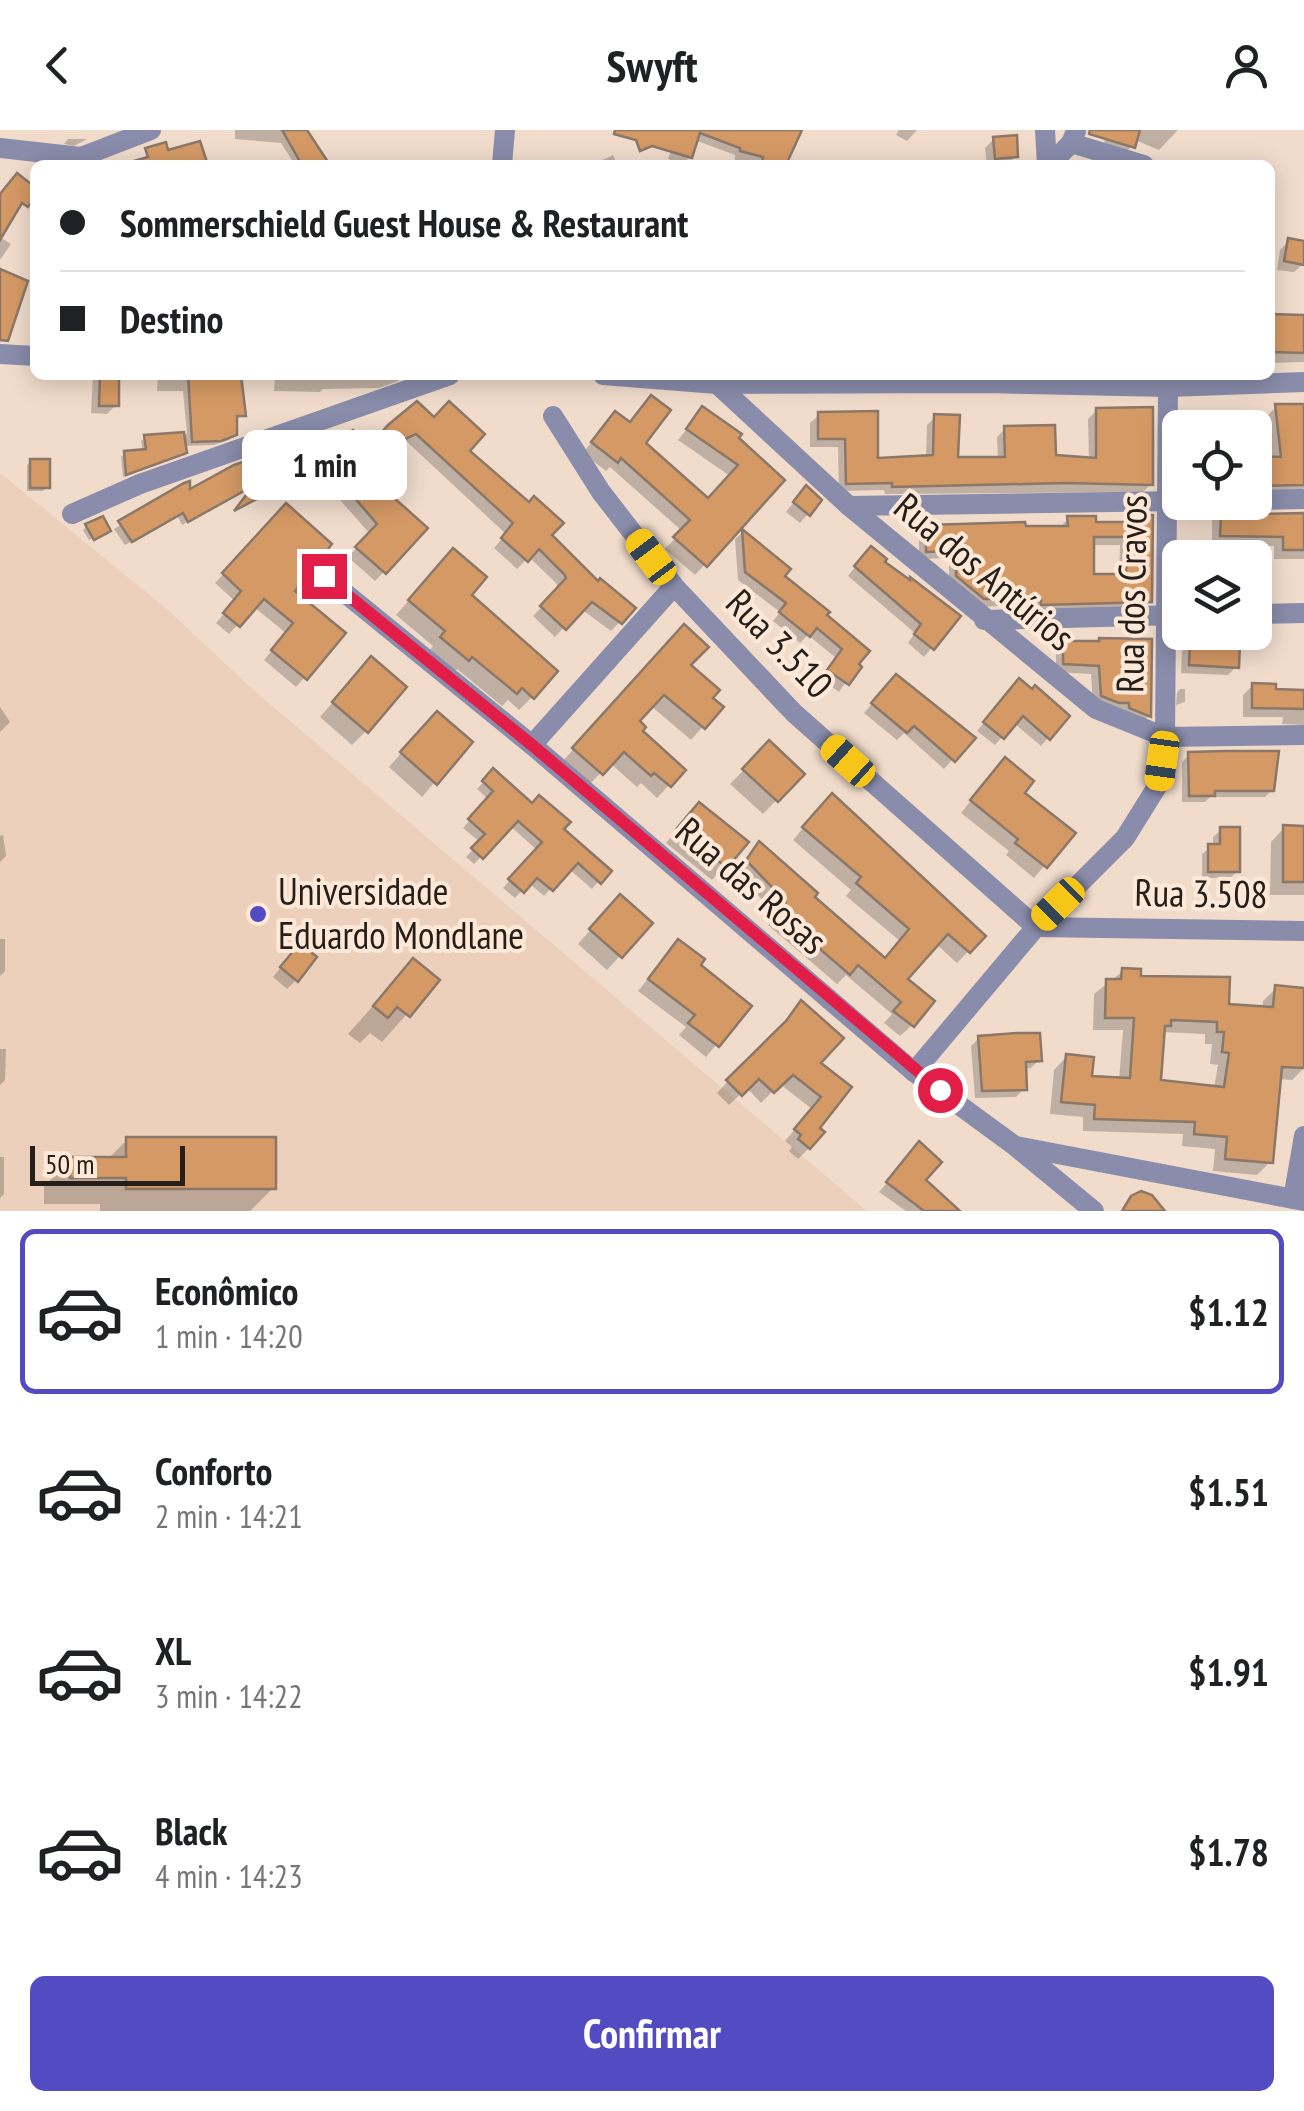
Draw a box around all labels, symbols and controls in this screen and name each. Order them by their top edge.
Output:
text: Swyft [607,36,698,94]
icon: back [30,38,85,93]
icon: person [1219,38,1274,93]
text: Sommerschield Guest House & Restaurant [120,198,688,247]
text: Destino [120,294,223,343]
map controls [1162,410,1272,650]
button: locate [1162,410,1272,520]
callout: 1 min [242,431,406,501]
text: 1 min [292,444,357,486]
street label: Rua dos Antúrios [885,481,1085,660]
street label: Rua dos Cravos [1104,494,1157,694]
car [621,524,681,590]
button: layers [1162,540,1272,650]
route end [302,554,347,599]
street label: Rua 3.510 [716,578,844,708]
car [1143,729,1181,793]
car [816,730,880,792]
street label: Rua das Rosas [666,806,838,964]
place label: Universidade Eduardo Mondlane [278,866,524,959]
street label: Rua 3.508 [1134,867,1268,918]
car [1026,872,1090,936]
marker: Universidade Eduardo Mondlane [247,903,269,925]
route start [918,1068,963,1113]
scale bar [30,1141,185,1186]
text: 50 m [45,1145,94,1182]
text: Econômico [155,1266,299,1315]
icon: car [35,1267,125,1357]
text: $1.12 [1188,1287,1269,1336]
text: 1 min · 14:20 [155,1315,303,1357]
text: Conforto [155,1446,272,1495]
icon: car [35,1447,125,1537]
text: $1.51 [1188,1467,1269,1516]
text: 2 min · 14:21 [155,1495,303,1537]
text: XL [155,1626,191,1675]
icon: car [35,1627,125,1717]
text: $1.91 [1188,1647,1269,1696]
text: 3 min · 14:22 [155,1675,303,1717]
text: Black [155,1806,228,1855]
icon: car [35,1807,125,1897]
text: $1.78 [1188,1827,1269,1876]
text: 4 min · 14:23 [155,1855,303,1897]
button: Confirmar [30,1976,1274,2091]

